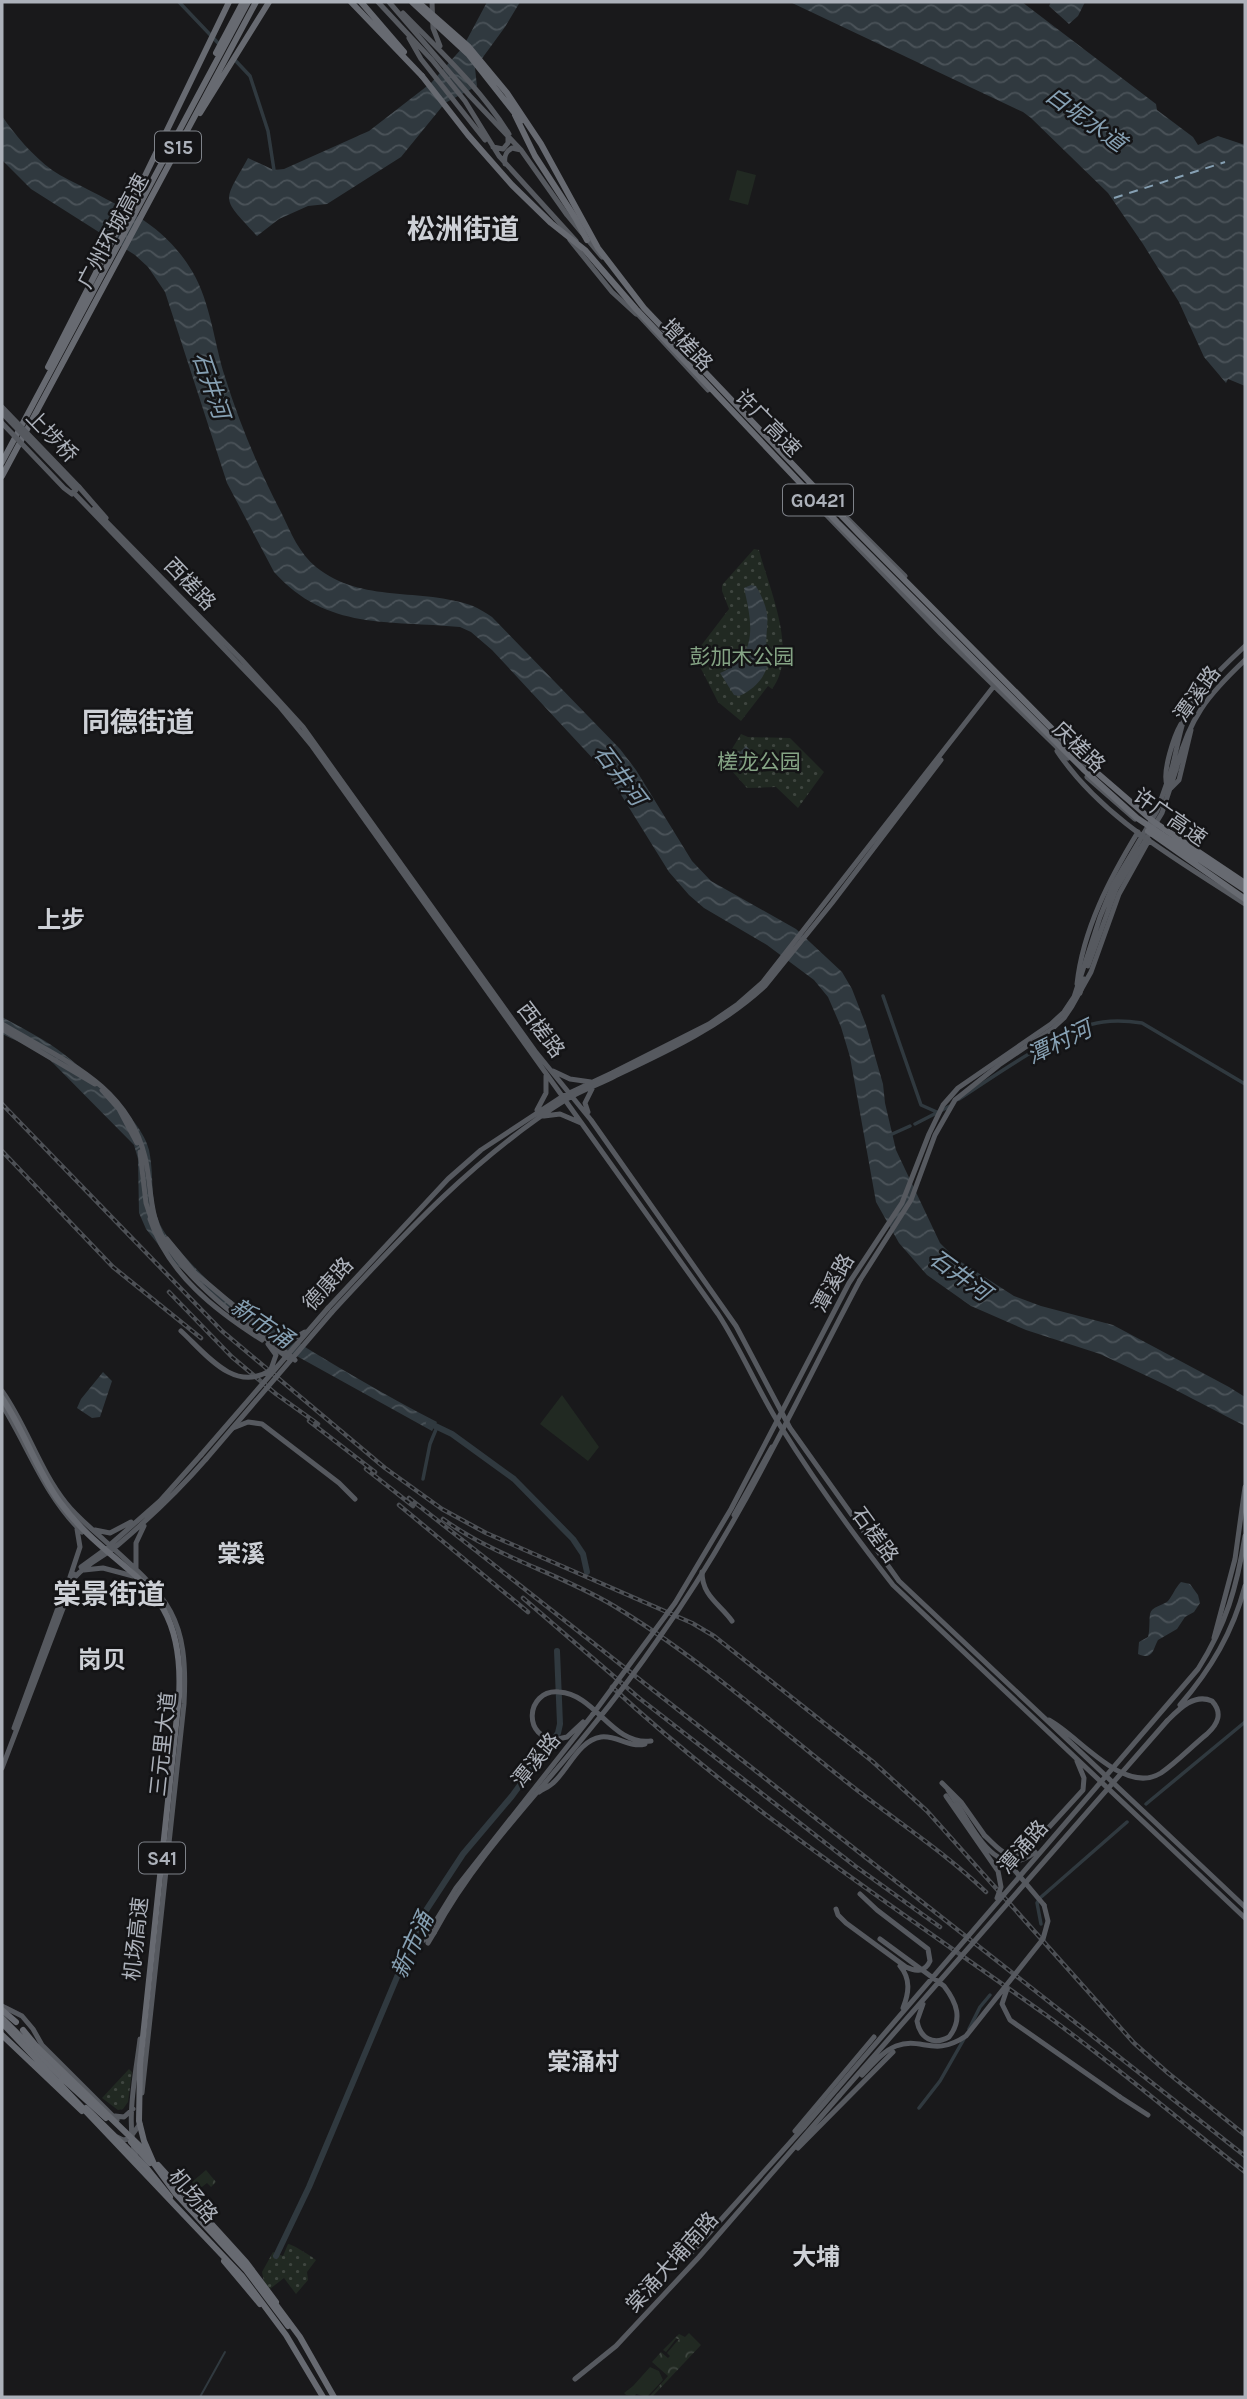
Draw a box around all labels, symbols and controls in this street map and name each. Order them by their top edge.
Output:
water label: 白坭水道 [1041,81,1133,159]
road number: S15 [155,132,201,162]
street label: 广州环城高速 [73,170,153,292]
district label: 松洲街道 [407,213,519,246]
street label: 增槎路 [656,314,718,376]
water label: 石井河 [187,348,236,426]
street label: 许广高速 [730,384,806,462]
street label: 上埗桥 [21,405,83,467]
road number: G0421 [783,485,853,516]
street label: 西槎路 [159,553,221,615]
park label: 彭加木公园 [690,645,795,669]
street label: 潭溪路 [1169,661,1225,727]
district label: 同德街道 [82,706,194,739]
street label: 庆槎路 [1048,716,1110,778]
water label: 石井河 [588,740,654,814]
park label: 槎龙公园 [717,750,801,774]
street label: 许广高速 [1129,783,1211,851]
district label: 上步 [37,906,85,934]
street label: 西槎路 [512,998,570,1062]
water label: 潭村河 [1022,1013,1100,1070]
water label: 石井河 [924,1244,999,1309]
street label: 潭溪路 [807,1250,859,1316]
street label: 德康路 [298,1253,358,1315]
water label: 新市涌 [226,1293,300,1356]
street label: 石槎路 [847,1502,903,1568]
district label: 棠溪 [217,1540,265,1568]
district label: 棠景街道 [53,1578,165,1611]
district label: 岗贝 [78,1646,126,1674]
street label: 三元里大道 [146,1691,180,1797]
street label: 潭溪路 [507,1728,565,1792]
street label: 潭涌路 [993,1815,1053,1879]
road number: S41 [139,1842,185,1874]
street label: 机场高速 [120,1896,152,1982]
water label: 新市涌 [386,1906,441,1982]
district label: 棠涌村 [547,2048,619,2076]
street label: 机场路 [164,2164,222,2228]
street label: 棠涌大埔南路 [621,2207,723,2317]
district label: 大埔 [792,2243,840,2271]

